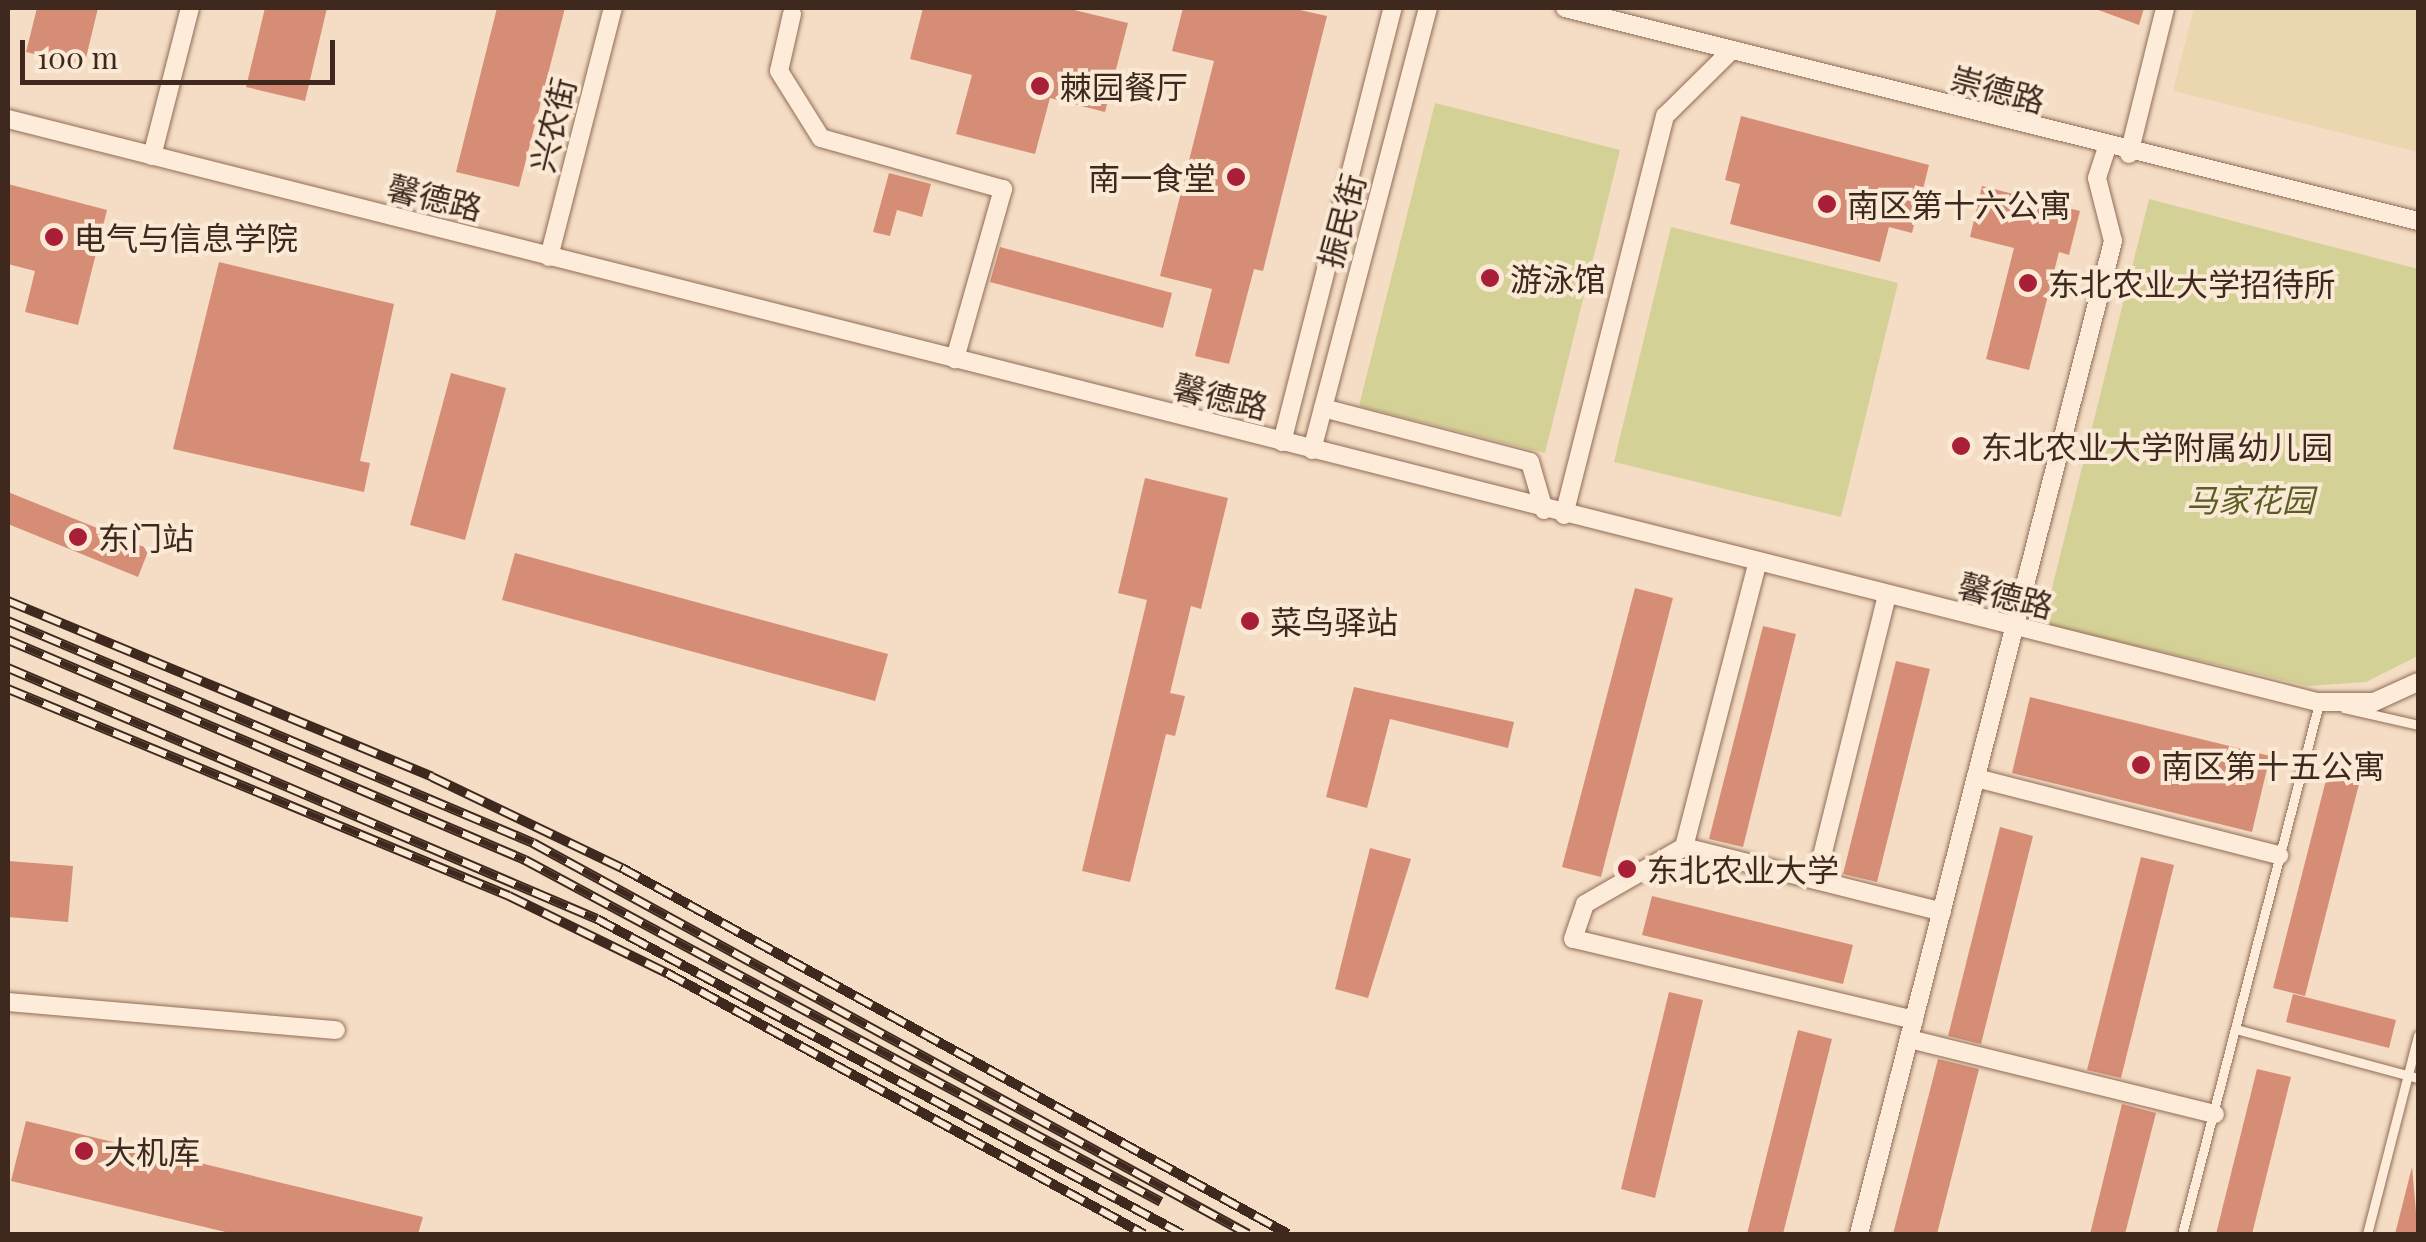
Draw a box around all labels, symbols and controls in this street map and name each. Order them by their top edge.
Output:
scale bar [25,20,340,82]
text: 100 m [37,37,118,77]
street label: 崇德路 [1947,58,2049,120]
place label: 棘园餐厅 [1060,67,1188,105]
street label: 兴农街 [522,74,582,176]
marker: 棘园餐厅 [1029,75,1051,97]
place label: 南一食堂 [1088,158,1216,196]
marker: 南一食堂 [1225,166,1247,188]
street label: 馨德路 [384,167,486,227]
street label: 振民街 [1310,170,1372,272]
place label: 南区第十六公寓 [1847,185,2071,223]
marker: 南区第十六公寓 [1816,193,1838,215]
place label: 电气与信息学院 [74,218,298,256]
marker: 电气与信息学院 [43,226,65,248]
place label: 游泳馆 [1510,259,1606,297]
place label: 东北农业大学招待所 [2048,264,2336,302]
marker: 游泳馆 [1479,267,1501,289]
marker: 东北农业大学招待所 [2017,272,2039,294]
street label: 馨德路 [1170,366,1272,426]
place label: 东北农业大学附属幼儿园 [1981,427,2333,465]
marker: 东北农业大学附属幼儿园 [1950,435,1972,457]
park label: 马家花园 [2186,480,2314,518]
place label: 东门站 [98,518,194,556]
marker: 东门站 [67,526,89,548]
street label: 馨德路 [1955,565,2057,625]
place label: 菜鸟驿站 [1270,602,1398,640]
marker: 菜鸟驿站 [1239,610,1261,632]
place label: 南区第十五公寓 [2161,746,2385,784]
marker: 南区第十五公寓 [2130,754,2152,776]
place label: 东北农业大学 [1647,850,1839,888]
marker: 东北农业大学 [1616,858,1638,880]
place label: 大机库 [104,1132,200,1170]
marker: 大机库 [73,1140,95,1162]

